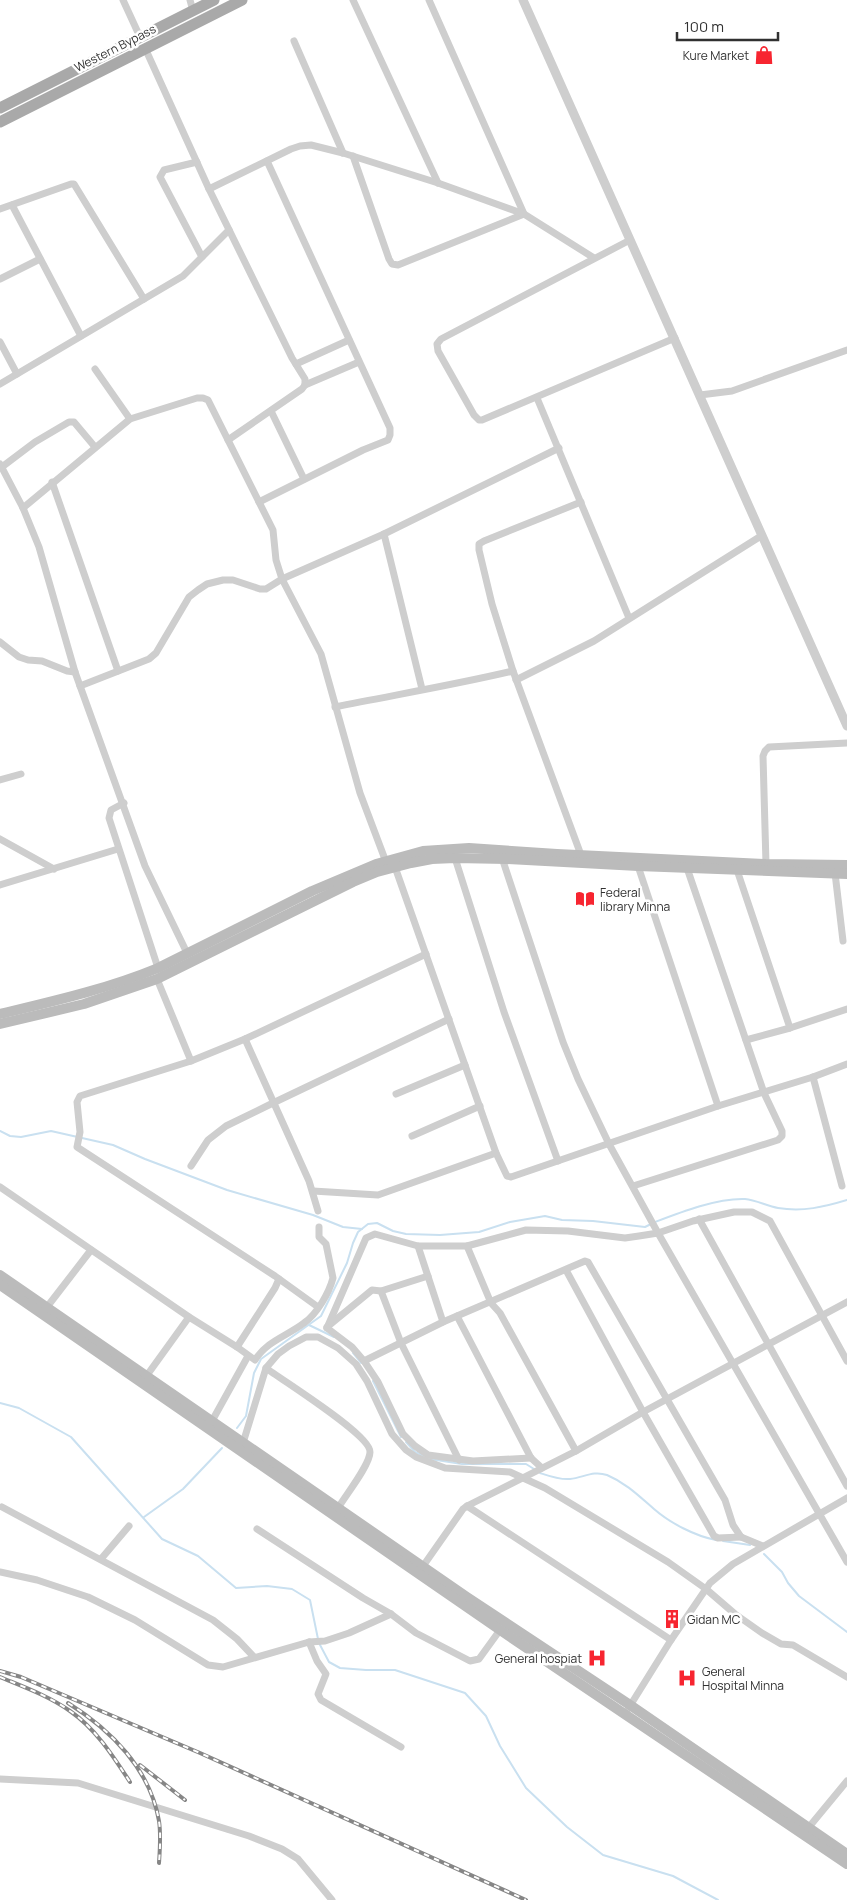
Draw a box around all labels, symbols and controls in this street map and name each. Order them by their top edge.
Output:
scale bar [677,10,778,42]
text: 100 m [684,16,724,37]
street label: Western Bypass [71,20,159,76]
shop icon: Kure Market [753,44,775,66]
place label: Kure Market [683,47,749,64]
place label: Federal library Minna [600,884,670,915]
library icon: Federal library Minna [574,888,596,910]
building icon: Gidan MC [661,1608,683,1630]
place label: Gidan MC [687,1611,741,1628]
hospital icon: General hospiat [586,1647,608,1669]
place label: General hospiat [495,1650,582,1667]
place label: General Hospital Minna [702,1663,784,1694]
hospital icon: General Hospital Minna [676,1667,698,1689]

